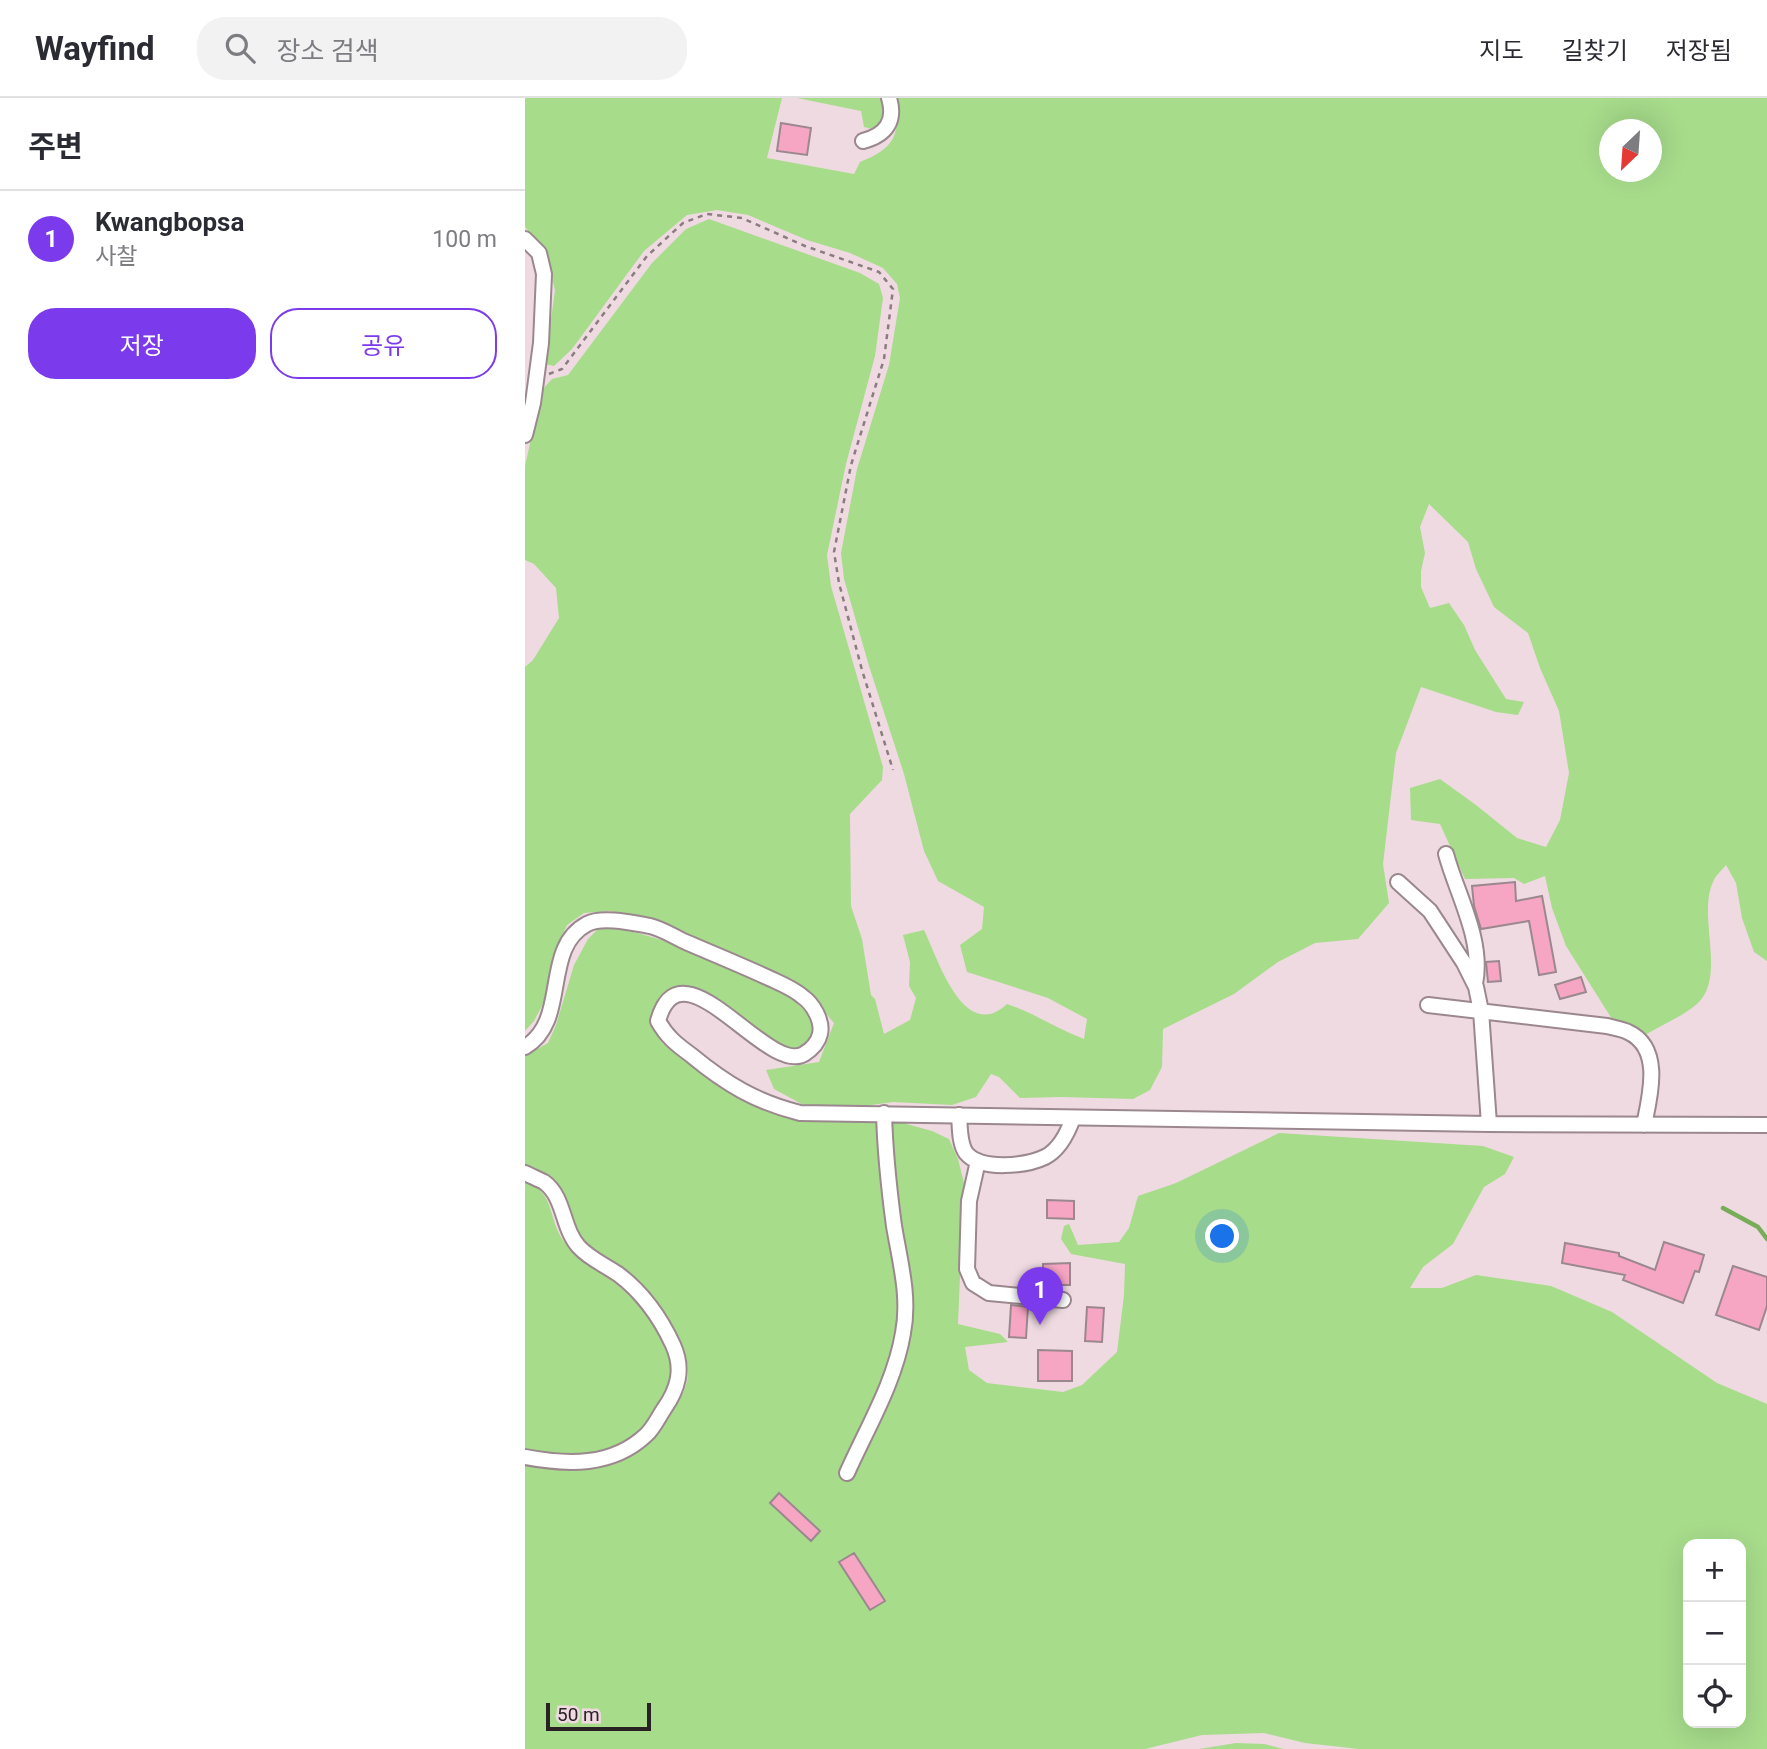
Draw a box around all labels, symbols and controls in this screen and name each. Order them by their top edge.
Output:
search box [197,17,687,80]
text: Wayfind [35,29,155,68]
icon: search [221,29,259,67]
text: 장소 검색 [277,36,379,66]
text: 지도 [1479,37,1524,65]
text: 길찾기 [1562,37,1628,65]
text: 저장됨 [1666,37,1732,65]
north arrow [1599,119,1662,182]
text: 주변 [28,129,83,164]
text: Kwangbopsa [95,207,244,237]
text: 1 [44,226,58,253]
text: 100 m [432,226,497,253]
text: 사찰 [95,243,137,270]
button: 저장 [28,308,256,379]
button: 공유 [270,308,497,379]
your location [1205,1219,1239,1253]
pin: 1 [1017,1267,1063,1325]
map controls [1683,1539,1746,1728]
button: + [1683,1539,1746,1602]
button: − [1683,1602,1746,1665]
button: locate [1683,1665,1746,1728]
scale bar [546,1700,651,1732]
text: 50 m [557,1703,600,1726]

